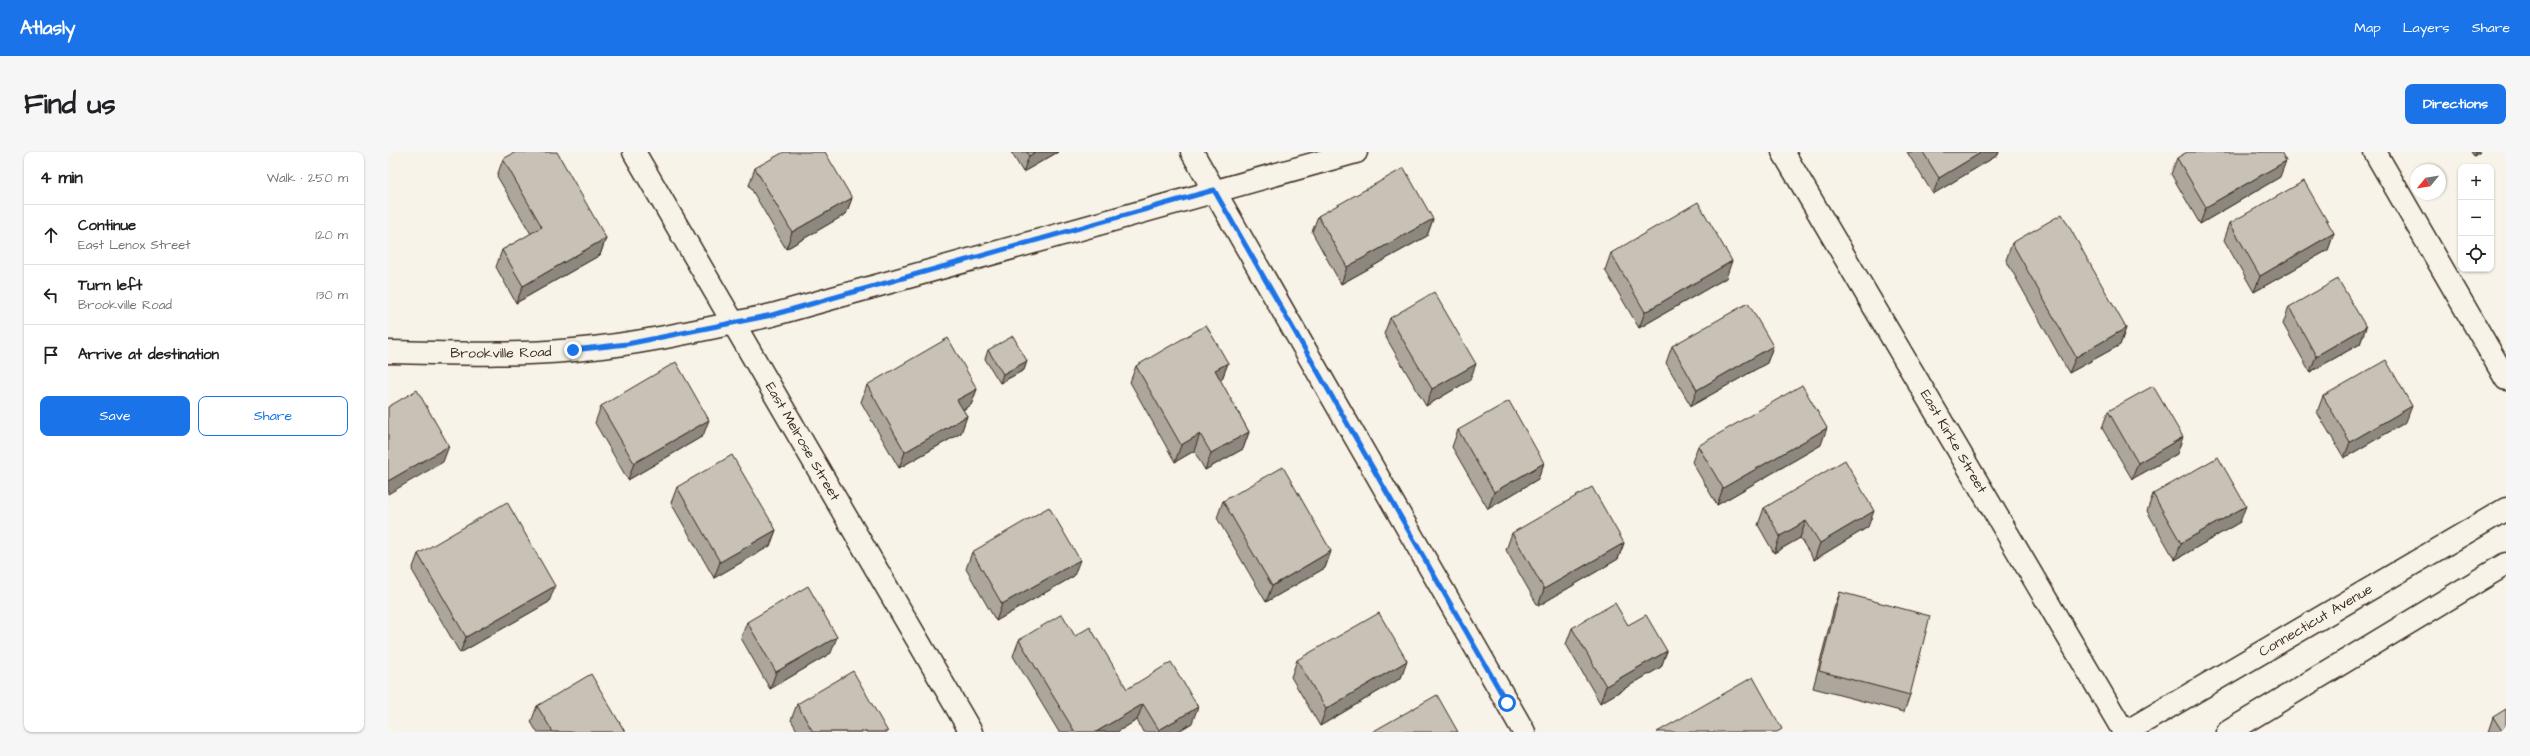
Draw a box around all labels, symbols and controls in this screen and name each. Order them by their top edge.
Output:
text: Atlasly [20,15,75,42]
text: Map [2354,18,2381,38]
text: Layers [2403,18,2450,38]
text: Share [2472,18,2510,38]
button: Directions [2405,84,2506,124]
text: Find us [24,85,115,124]
north arrow [2410,164,2446,200]
map controls [2458,164,2494,272]
button: + [2458,164,2494,200]
text: 4 min [40,166,83,190]
text: Walk · 250 m [267,169,348,187]
button: − [2458,200,2494,236]
text: Continue [78,215,136,236]
icon: ahead [40,224,62,246]
text: 120 m [315,226,348,244]
text: East Lenox Street [78,236,191,254]
button: locate [2458,236,2494,272]
text: Turn left [78,275,142,296]
icon: left [40,284,62,306]
text: 130 m [316,286,348,304]
text: Brookville Road [78,296,172,314]
route end [564,341,582,359]
street label: Brookville Road [450,342,552,364]
icon: arrive [40,344,62,366]
text: Arrive at destination [78,344,219,365]
street label: East Melrose Street [760,379,845,505]
street label: East Kirke Street [1915,386,1992,497]
button: Save [40,396,190,436]
button: Share [198,396,348,436]
street label: Connecticut Avenue [2255,579,2377,662]
route start [1498,694,1516,712]

